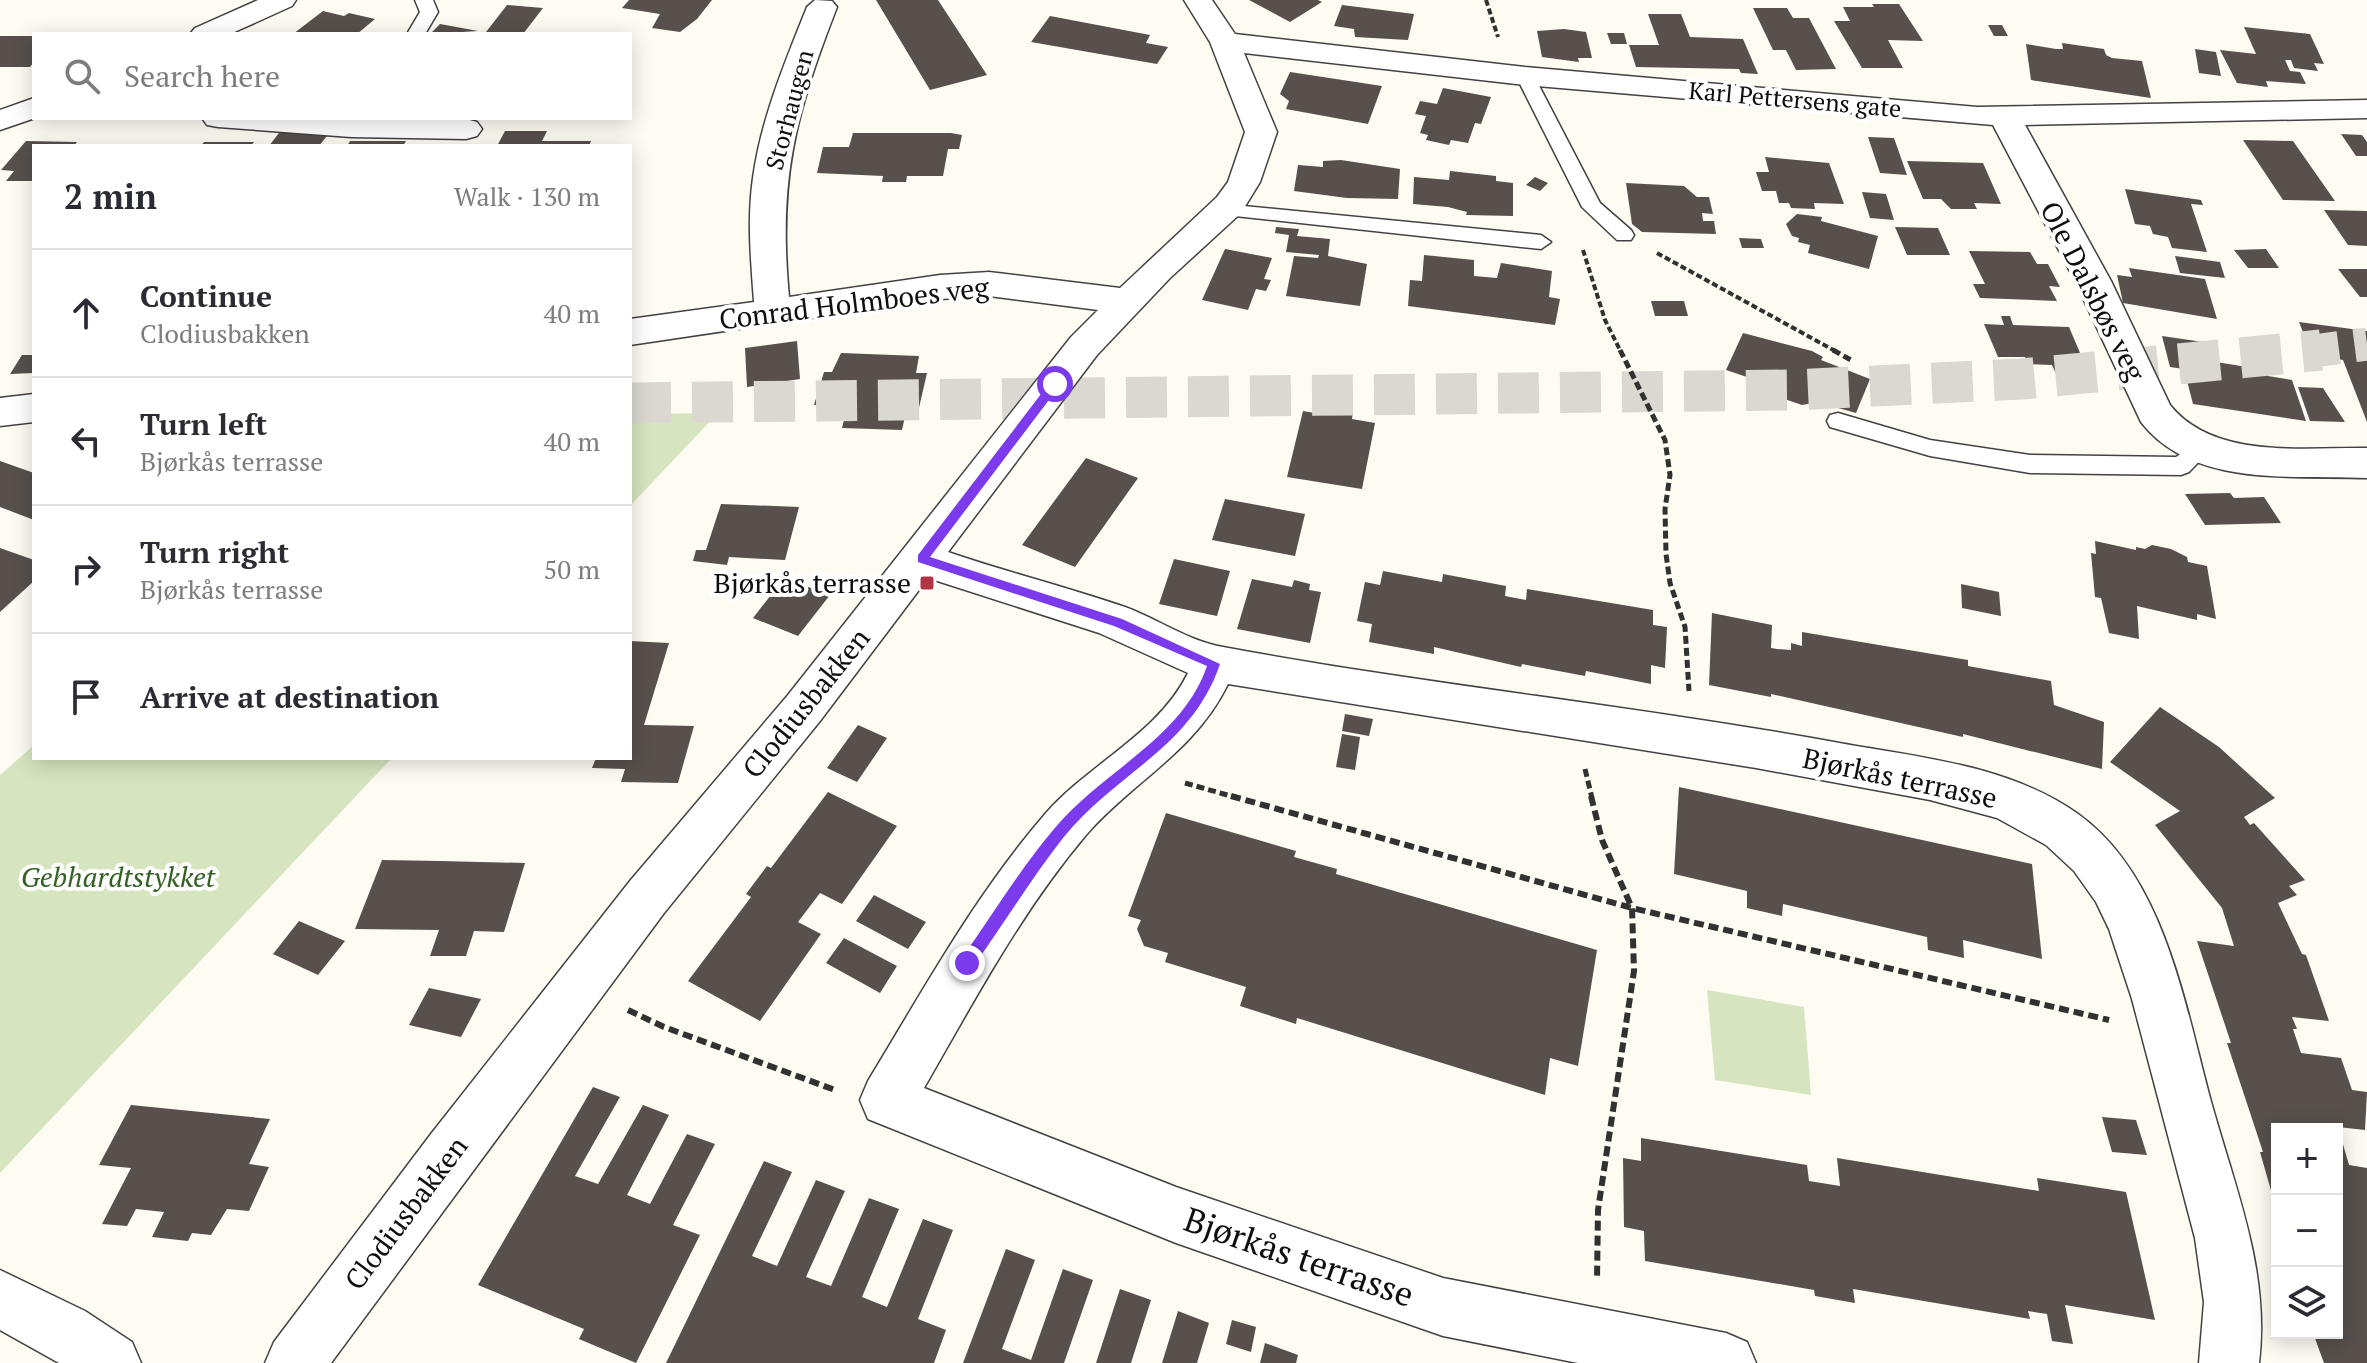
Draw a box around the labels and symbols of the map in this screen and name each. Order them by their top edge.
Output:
street label: Storhaugen [758,46,820,173]
street label: Karl Pettersens gate [1687,74,1903,124]
street label: Ole Dalsbøs veg [2032,195,2155,388]
street label: Conrad Holmboes veg [717,267,992,337]
route start [1037,366,1073,402]
place label: Bjørkås terrasse [714,564,911,601]
marker: Bjørkås terrasse [918,574,936,592]
street label: Clodiusbakken [734,620,878,785]
street label: Bjørkås terrasse [1800,739,2001,816]
park label: Gebhardtstykket [21,858,216,895]
route end [949,945,985,981]
street label: Clodiusbakken [336,1128,476,1297]
street label: Bjørkås terrasse [1178,1196,1420,1317]

